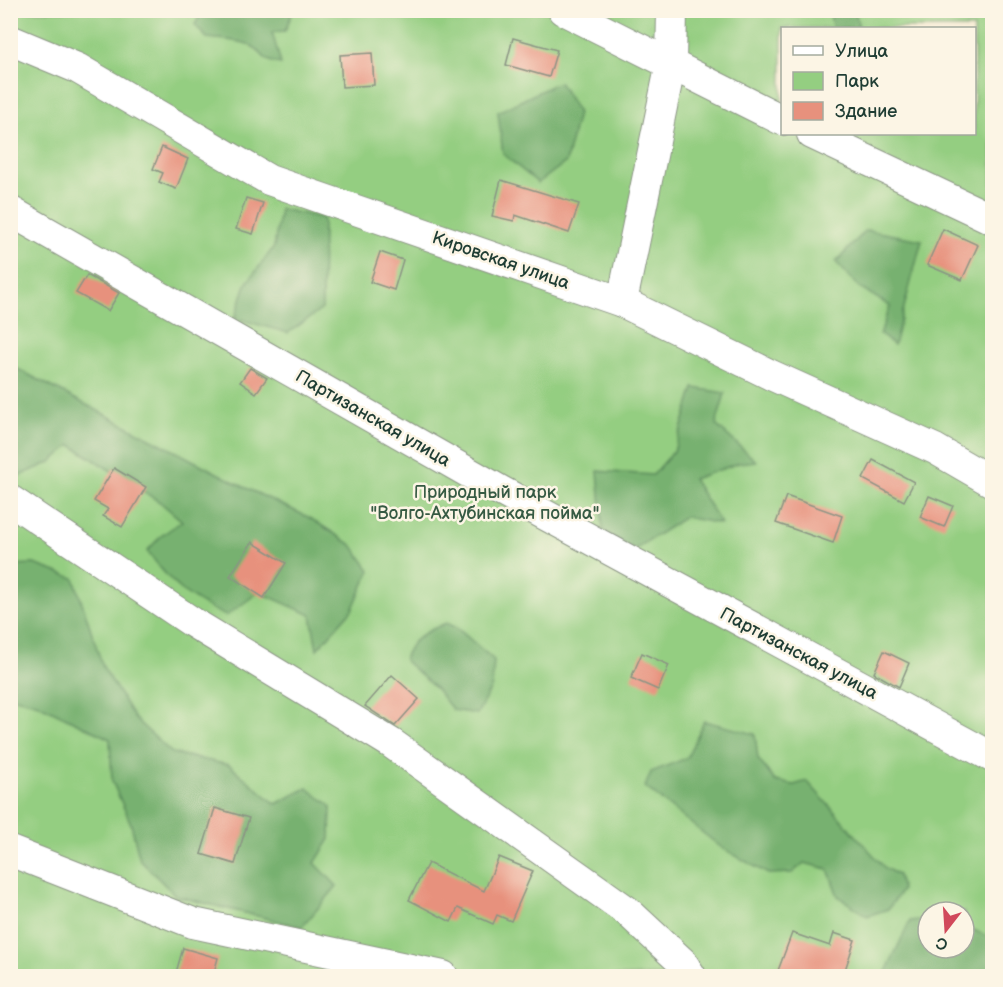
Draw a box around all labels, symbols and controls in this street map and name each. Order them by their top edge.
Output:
legend [781,27,976,135]
text: Улица [835,41,889,62]
text: Парк [835,71,879,92]
text: Здание [835,101,897,122]
street label: Кировская улица [429,227,573,294]
street label: Партизанская улица [292,366,454,472]
park label: Природный парк "Волго-Ахтубинская пойма" [371,482,599,524]
street label: Партизанская улица [716,603,881,704]
north arrow [916,900,976,960]
text: С [934,932,950,954]

